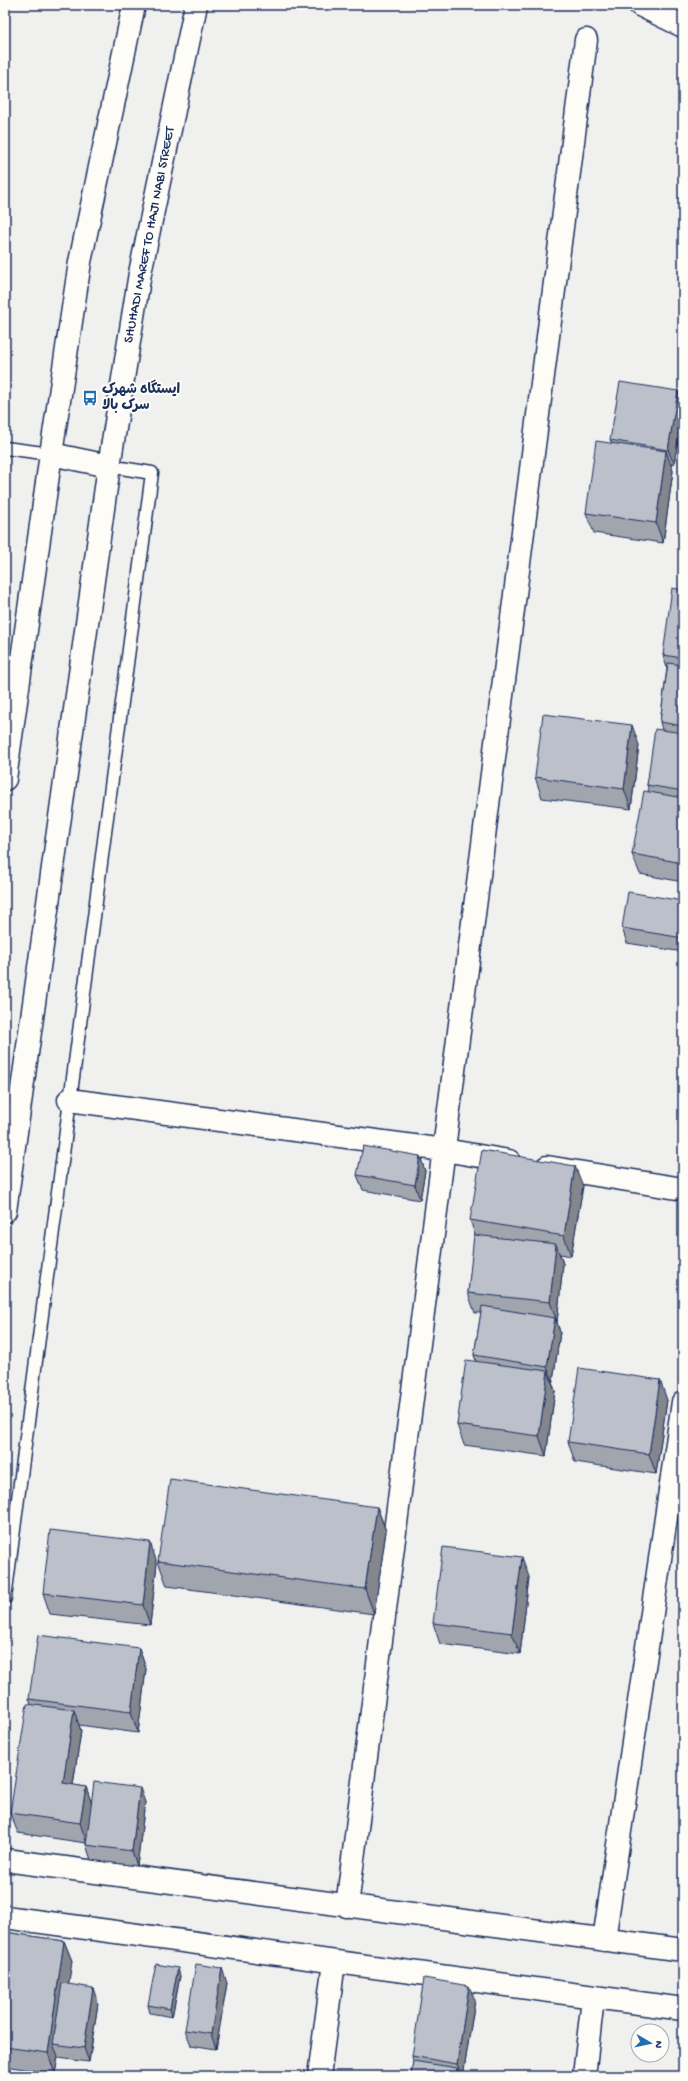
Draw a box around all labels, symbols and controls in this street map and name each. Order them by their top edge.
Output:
street label: SHUHADI MAREF TO HAJI NABI STREET [121,125,179,345]
place label: ایستگاه شهرک سرک بالا [102,379,180,415]
bus stop icon: ایستگاه شهرک سرک بالا [81,389,99,407]
north arrow [630,2023,670,2063]
text: N [651,2040,664,2049]

